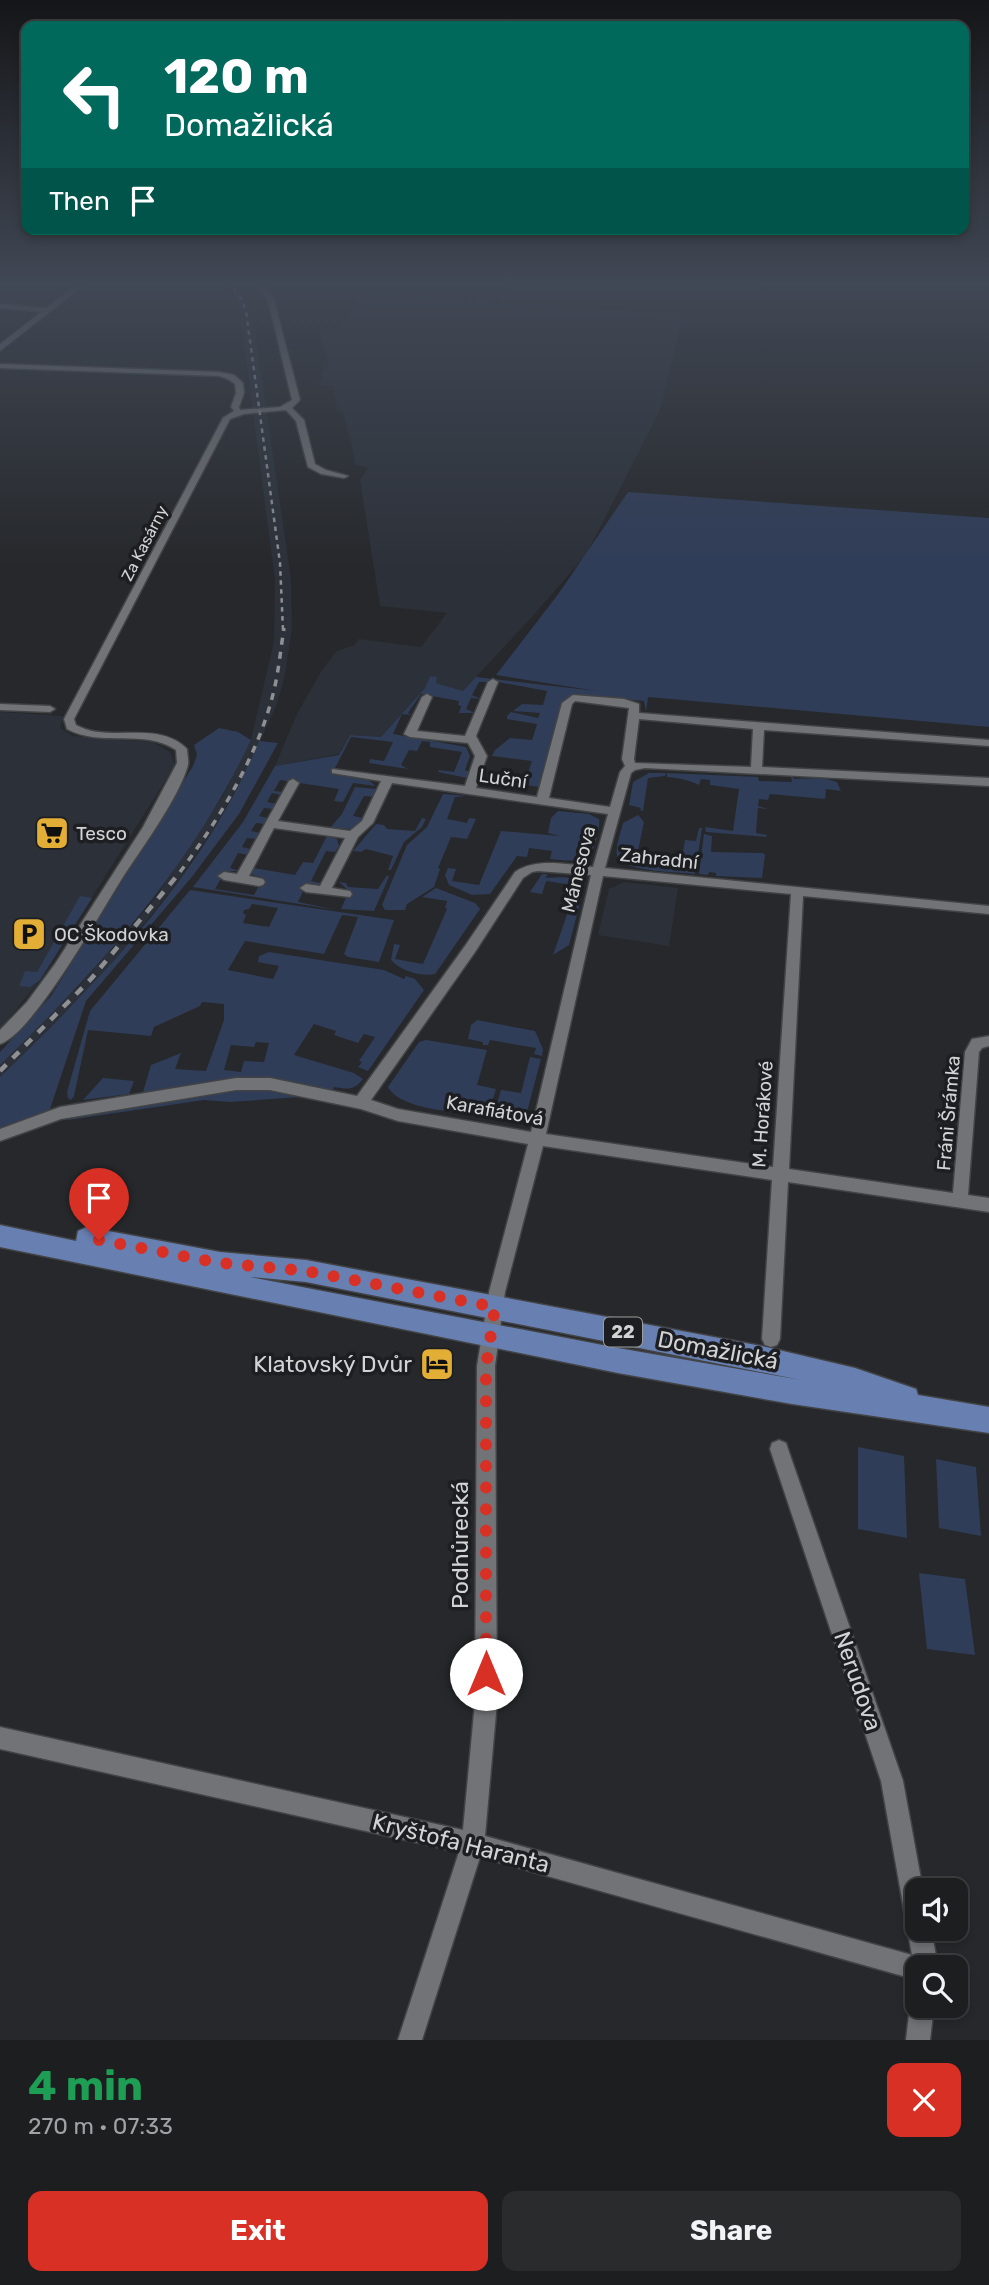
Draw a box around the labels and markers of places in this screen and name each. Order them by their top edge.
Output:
supermarket icon: Tesco [33,814,71,852]
place label: Tesco [76,822,127,845]
parking icon: OC Škodovka [10,915,48,953]
place label: OC Škodovka [54,923,169,946]
pin [69,1168,129,1240]
hotel icon: Klatovský Dvůr [418,1345,456,1383]
place label: Klatovský Dvůr [253,1350,412,1378]

